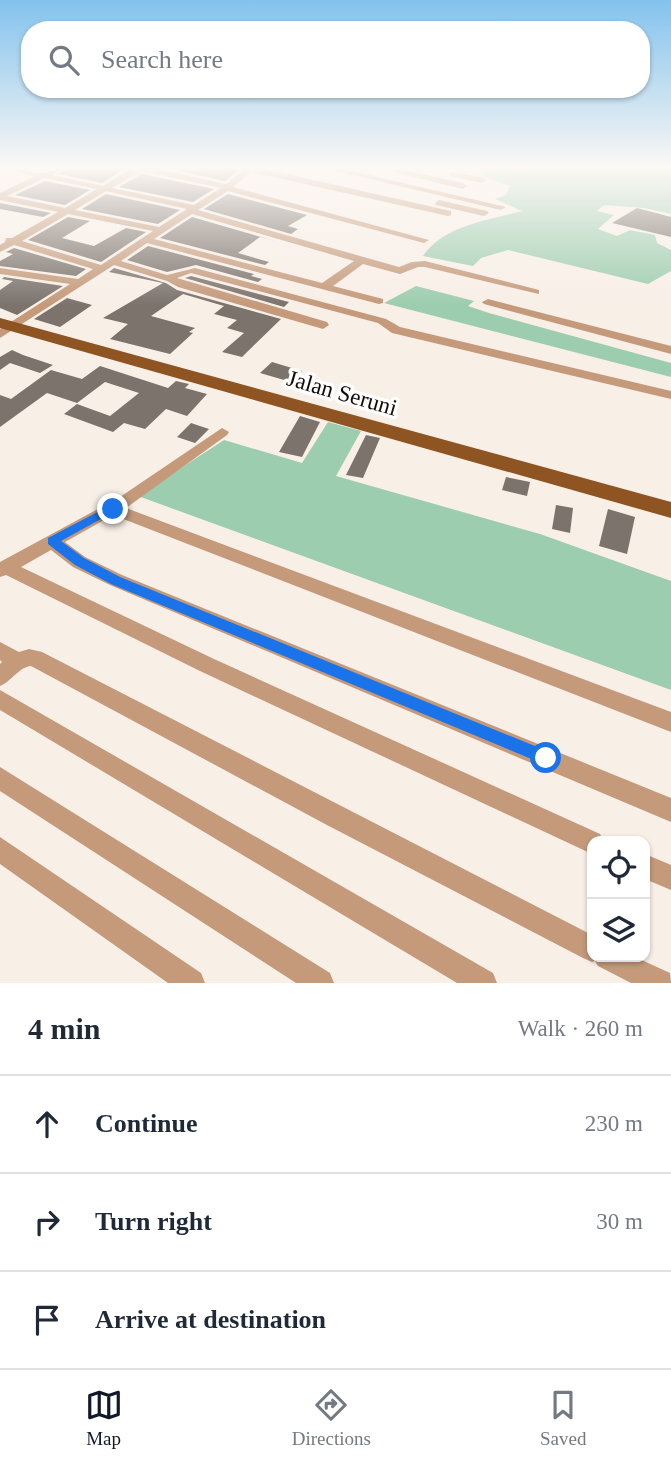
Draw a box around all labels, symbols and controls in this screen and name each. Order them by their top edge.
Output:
search box [21,21,650,98]
icon: search [45,41,83,79]
text: Search here [101,45,223,74]
street label: Jalan Seruni [284,365,400,421]
route end [97,493,128,524]
route start [530,742,561,773]
map controls [587,836,650,962]
button: locate [587,836,650,899]
button: layers [587,899,650,962]
text: 4 min [28,1012,101,1045]
text: Walk · 260 m [518,1016,643,1041]
icon: ahead [28,1105,66,1143]
text: Continue [95,1109,198,1138]
text: 230 m [585,1111,643,1136]
icon: right [28,1203,66,1241]
text: Turn right [95,1207,212,1236]
text: 30 m [596,1209,643,1234]
icon: arrive [28,1301,66,1339]
text: Arrive at destination [95,1305,326,1334]
tab: Map [85,1386,123,1450]
tab: Directions [292,1386,371,1450]
tab: Saved [540,1386,586,1450]

